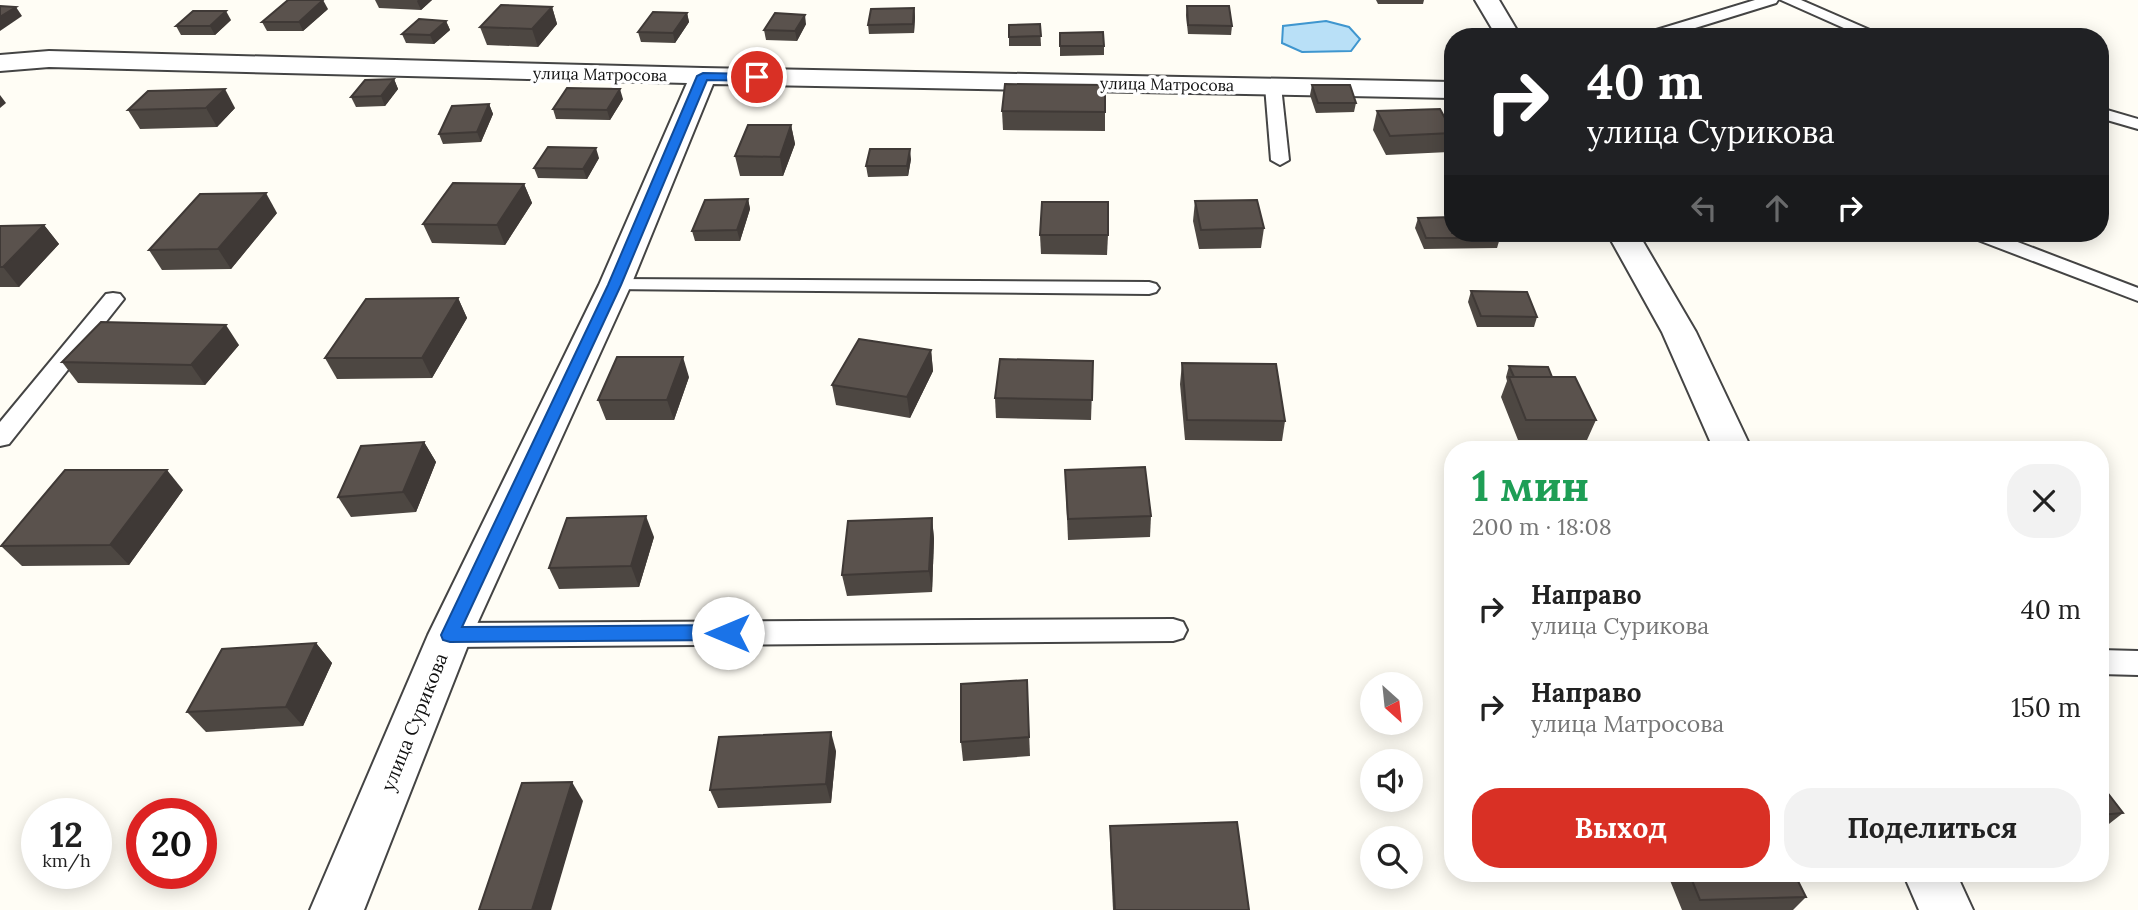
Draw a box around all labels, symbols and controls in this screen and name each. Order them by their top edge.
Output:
pin [727,47,787,107]
text: 40 m [1587,50,1703,112]
icon: right [1472,56,1563,147]
icon: arrive [738,58,776,96]
street label: улица Матросова [533,63,667,85]
street label: улица Матросова [1100,73,1234,95]
text: улица Сурикова [1587,111,1835,152]
icon: left [1685,189,1723,227]
icon: ahead [1758,189,1796,227]
icon: right [1831,189,1869,227]
text: 1 мин [1472,459,1589,513]
button: close [2007,464,2081,538]
text: 200 m · 18:08 [1472,512,1612,541]
text: Направо [1531,578,1642,611]
icon: right [1472,590,1510,628]
text: 40 m [2021,593,2081,626]
position arrow [691,596,765,670]
text: улица Сурикова [1531,611,1709,640]
street label: улица Сурикова [375,649,453,795]
north arrow [1360,672,1423,735]
map controls [1360,672,1423,889]
text: Направо [1531,676,1642,709]
icon: right [1472,688,1510,726]
text: 150 m [2011,691,2081,724]
text: улица Матросова [1531,709,1724,738]
button: sound [1360,749,1423,812]
button: Выход [1472,788,1770,868]
button: Поделиться [1784,788,2081,868]
speed limit sign: 20 [126,798,217,889]
text: 12 [50,812,83,857]
button: search [1360,826,1423,889]
text: km/h [42,849,91,872]

